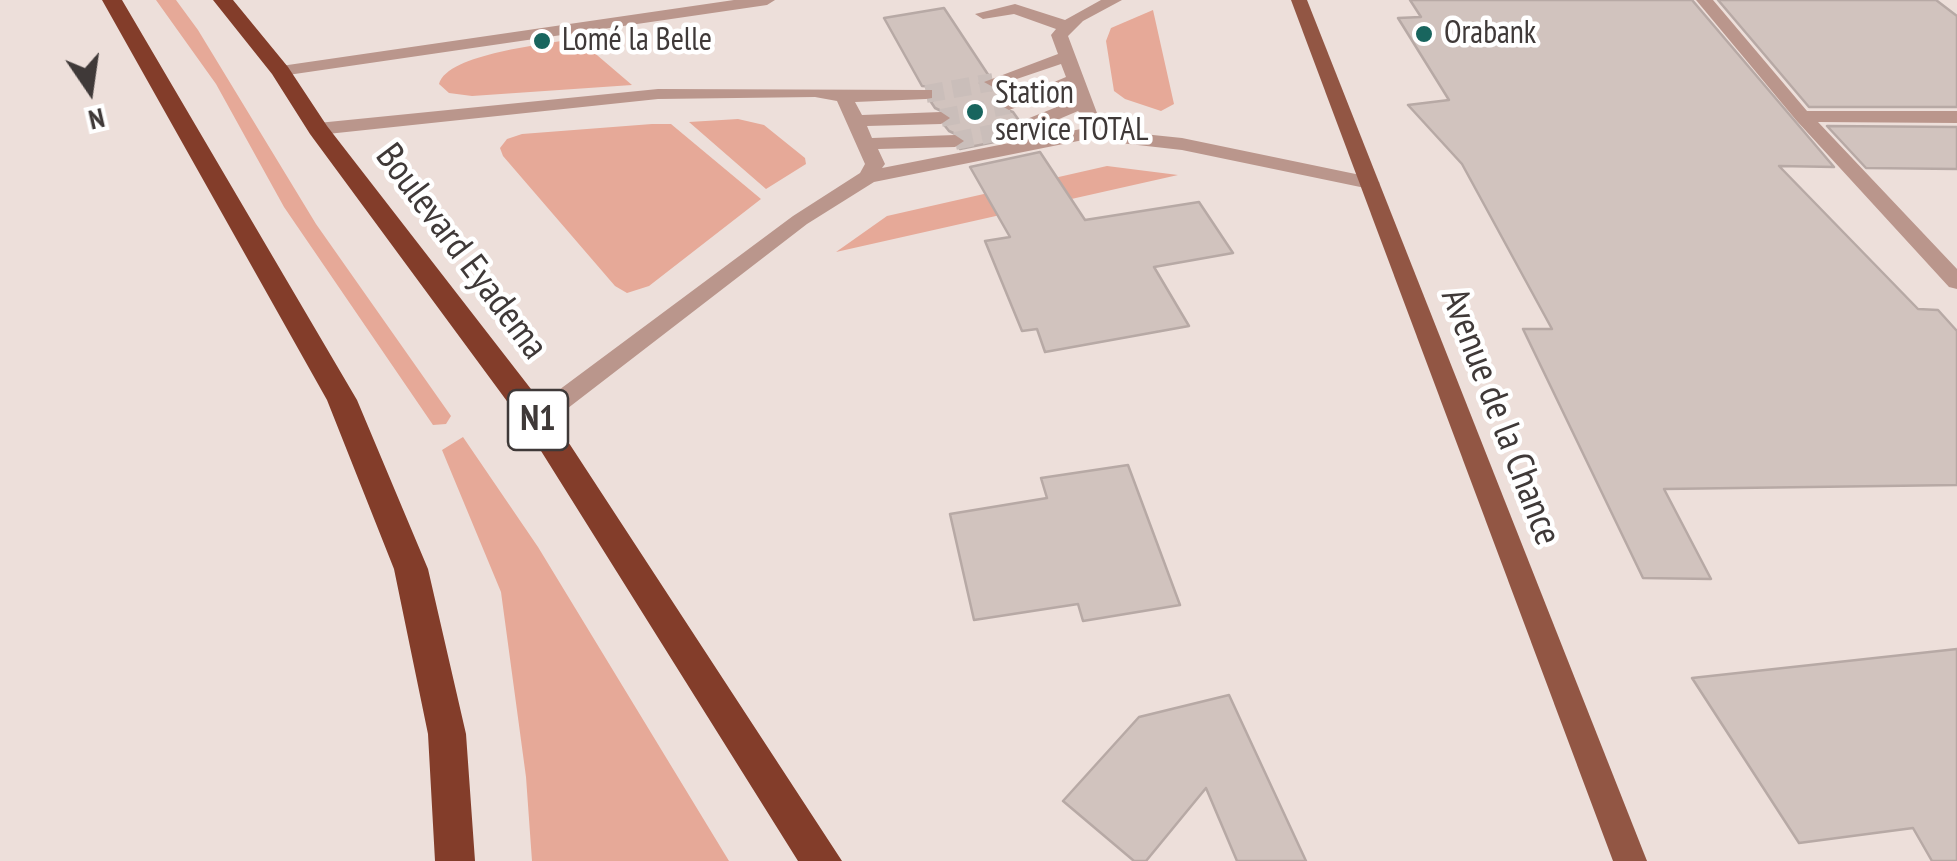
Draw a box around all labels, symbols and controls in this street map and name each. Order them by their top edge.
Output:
place label: Orabank [1444,15,1536,53]
place label: Lomé la Belle [562,22,712,60]
marker: Orabank [1413,23,1435,45]
marker: Lomé la Belle [531,30,553,52]
north arrow [40,40,140,140]
place label: Station service TOTAL [995,75,1148,150]
text: N [85,100,108,139]
marker: Station service TOTAL [964,101,986,123]
street label: Boulevard Eyadema [365,135,557,369]
street label: Avenue de la Chance [1430,282,1570,552]
road number: N1 [508,390,568,450]

